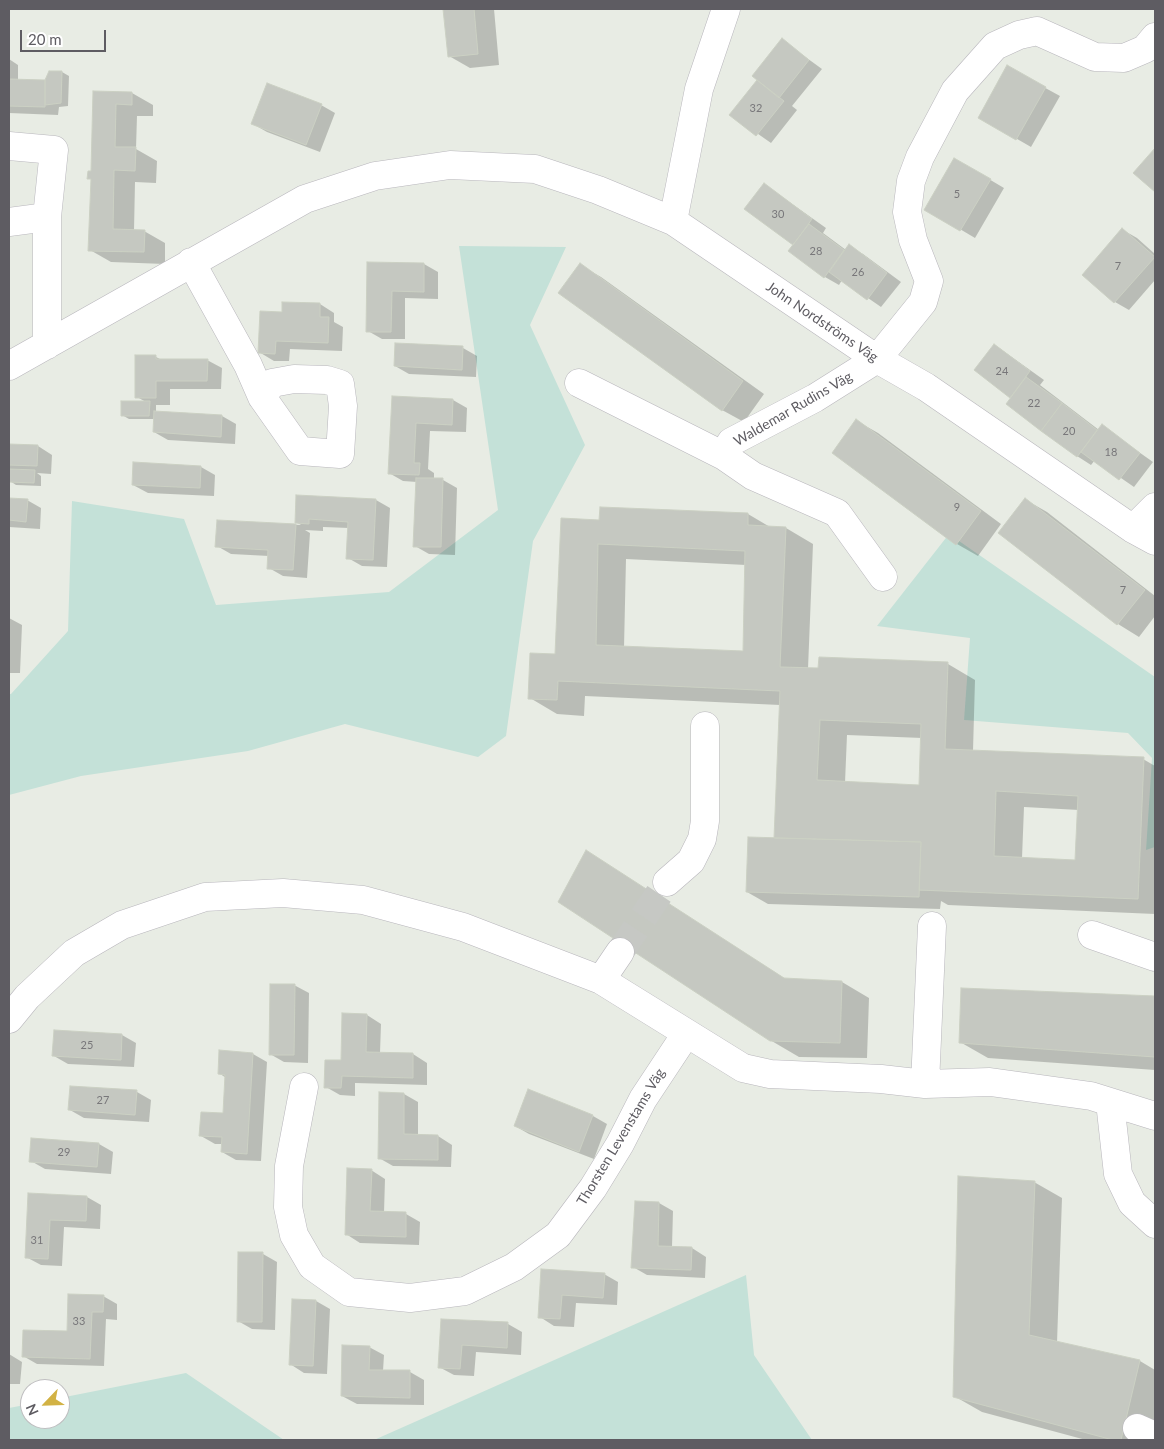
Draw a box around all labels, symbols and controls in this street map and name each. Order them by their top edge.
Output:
scale bar [22,20,109,52]
text: 20 m [28,30,62,48]
house number: 32 [750,101,762,115]
house number: 5 [954,187,960,201]
house number: 30 [772,207,784,221]
house number: 28 [810,244,822,258]
house number: 7 [1115,259,1121,273]
house number: 26 [852,265,864,279]
street label: John Nordströms Väg [763,278,881,366]
house number: 24 [996,364,1008,378]
street label: Waldemar Rudins Väg [731,368,855,450]
house number: 22 [1028,396,1040,410]
house number: 20 [1063,424,1075,438]
house number: 18 [1105,445,1117,459]
house number: 9 [954,500,960,514]
house number: 7 [1120,583,1126,597]
house number: 25 [81,1038,93,1052]
street label: Thorsten Levenstams Väg [573,1065,669,1209]
house number: 27 [97,1093,109,1107]
house number: 29 [58,1145,70,1159]
house number: 31 [31,1233,43,1247]
house number: 33 [73,1314,85,1328]
north arrow [20,1379,70,1429]
text: N [22,1402,42,1418]

